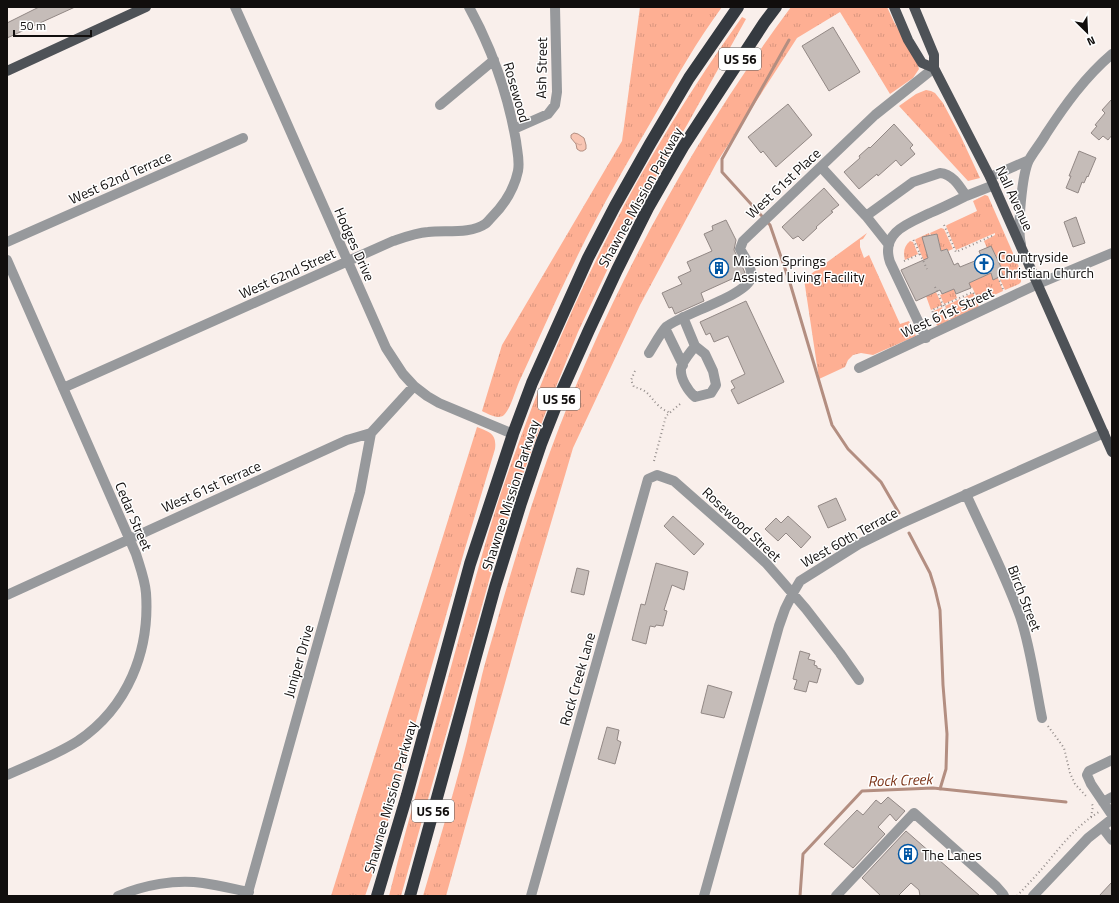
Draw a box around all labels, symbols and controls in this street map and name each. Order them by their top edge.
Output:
scale bar [14,12,91,38]
north arrow [1067,12,1107,52]
text: 50 m [20,16,46,35]
text: N [1084,32,1098,50]
street label: Ash Street [530,37,552,99]
road number: US 56 [719,48,761,70]
street label: Rosewood [498,59,536,125]
street label: Shawnee Mission Parkway [593,123,687,271]
street label: West 61st Place [741,143,825,223]
street label: West 62nd Terrace [65,145,175,209]
street label: Nall Avenue [991,162,1039,234]
street label: Hodges Drive [329,204,381,284]
street label: West 62nd Street [235,242,339,304]
place label: Countryside Christian Church [998,246,1094,283]
place label: Mission Springs Assisted Living Facility [733,250,865,287]
church icon: Countryside Christian Church [973,253,995,275]
building icon: Mission Springs Assisted Living Facility [708,257,730,279]
street label: West 61st Street [897,281,997,343]
road number: US 56 [538,388,580,410]
street label: Shawnee Mission Parkway [476,417,544,573]
street label: West 61st Terrace [158,455,264,517]
street label: Cedar Street [110,478,158,554]
street label: Rosewood Street [698,482,786,566]
street label: West 60th Terrace [797,502,901,572]
street label: Birch Street [1003,562,1047,634]
street label: Juniper Drive [278,622,318,700]
street label: Rock Creek Lane [554,630,600,728]
street label: Shawnee Mission Parkway [358,718,422,876]
water label: Rock Creek [867,767,935,793]
road number: US 56 [412,800,454,822]
building icon: The Lanes [897,843,919,865]
place label: The Lanes [922,844,982,865]

